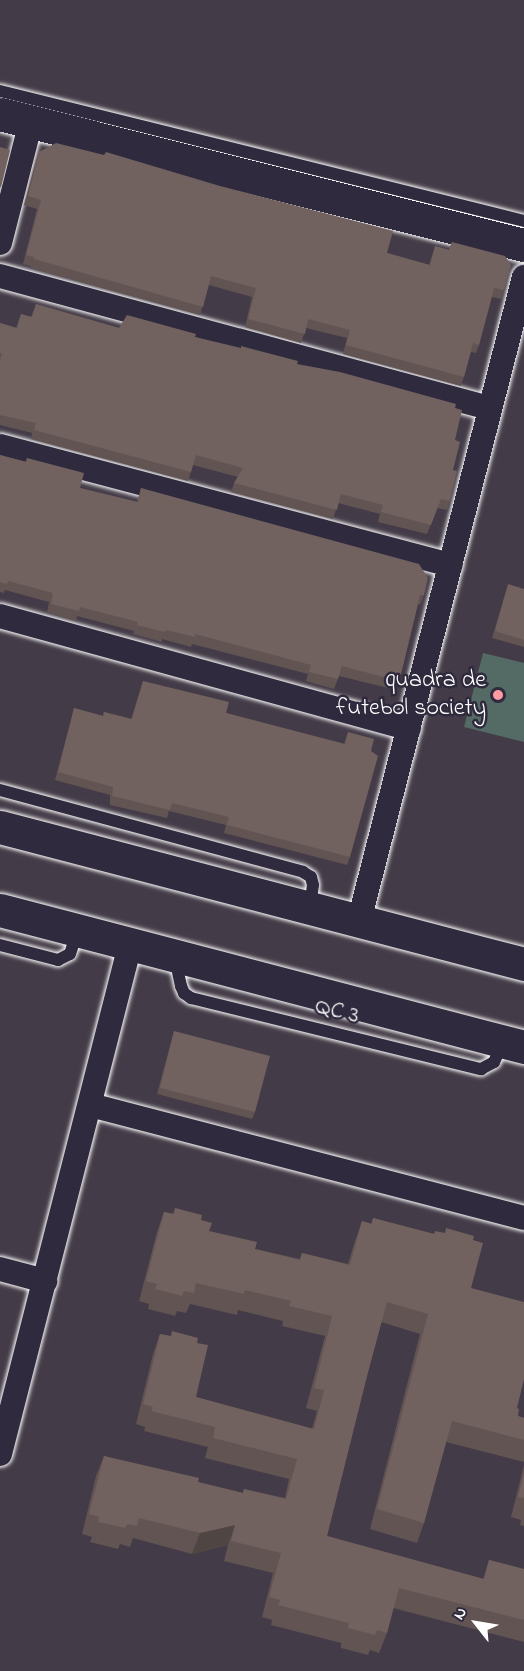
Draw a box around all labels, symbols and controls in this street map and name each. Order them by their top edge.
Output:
place label: quadra de futebol society [336,667,486,723]
marker: quadra de futebol society [491,688,505,702]
street label: QC 3 [312,993,362,1031]
north arrow [446,1593,506,1653]
text: N [448,1603,474,1625]

